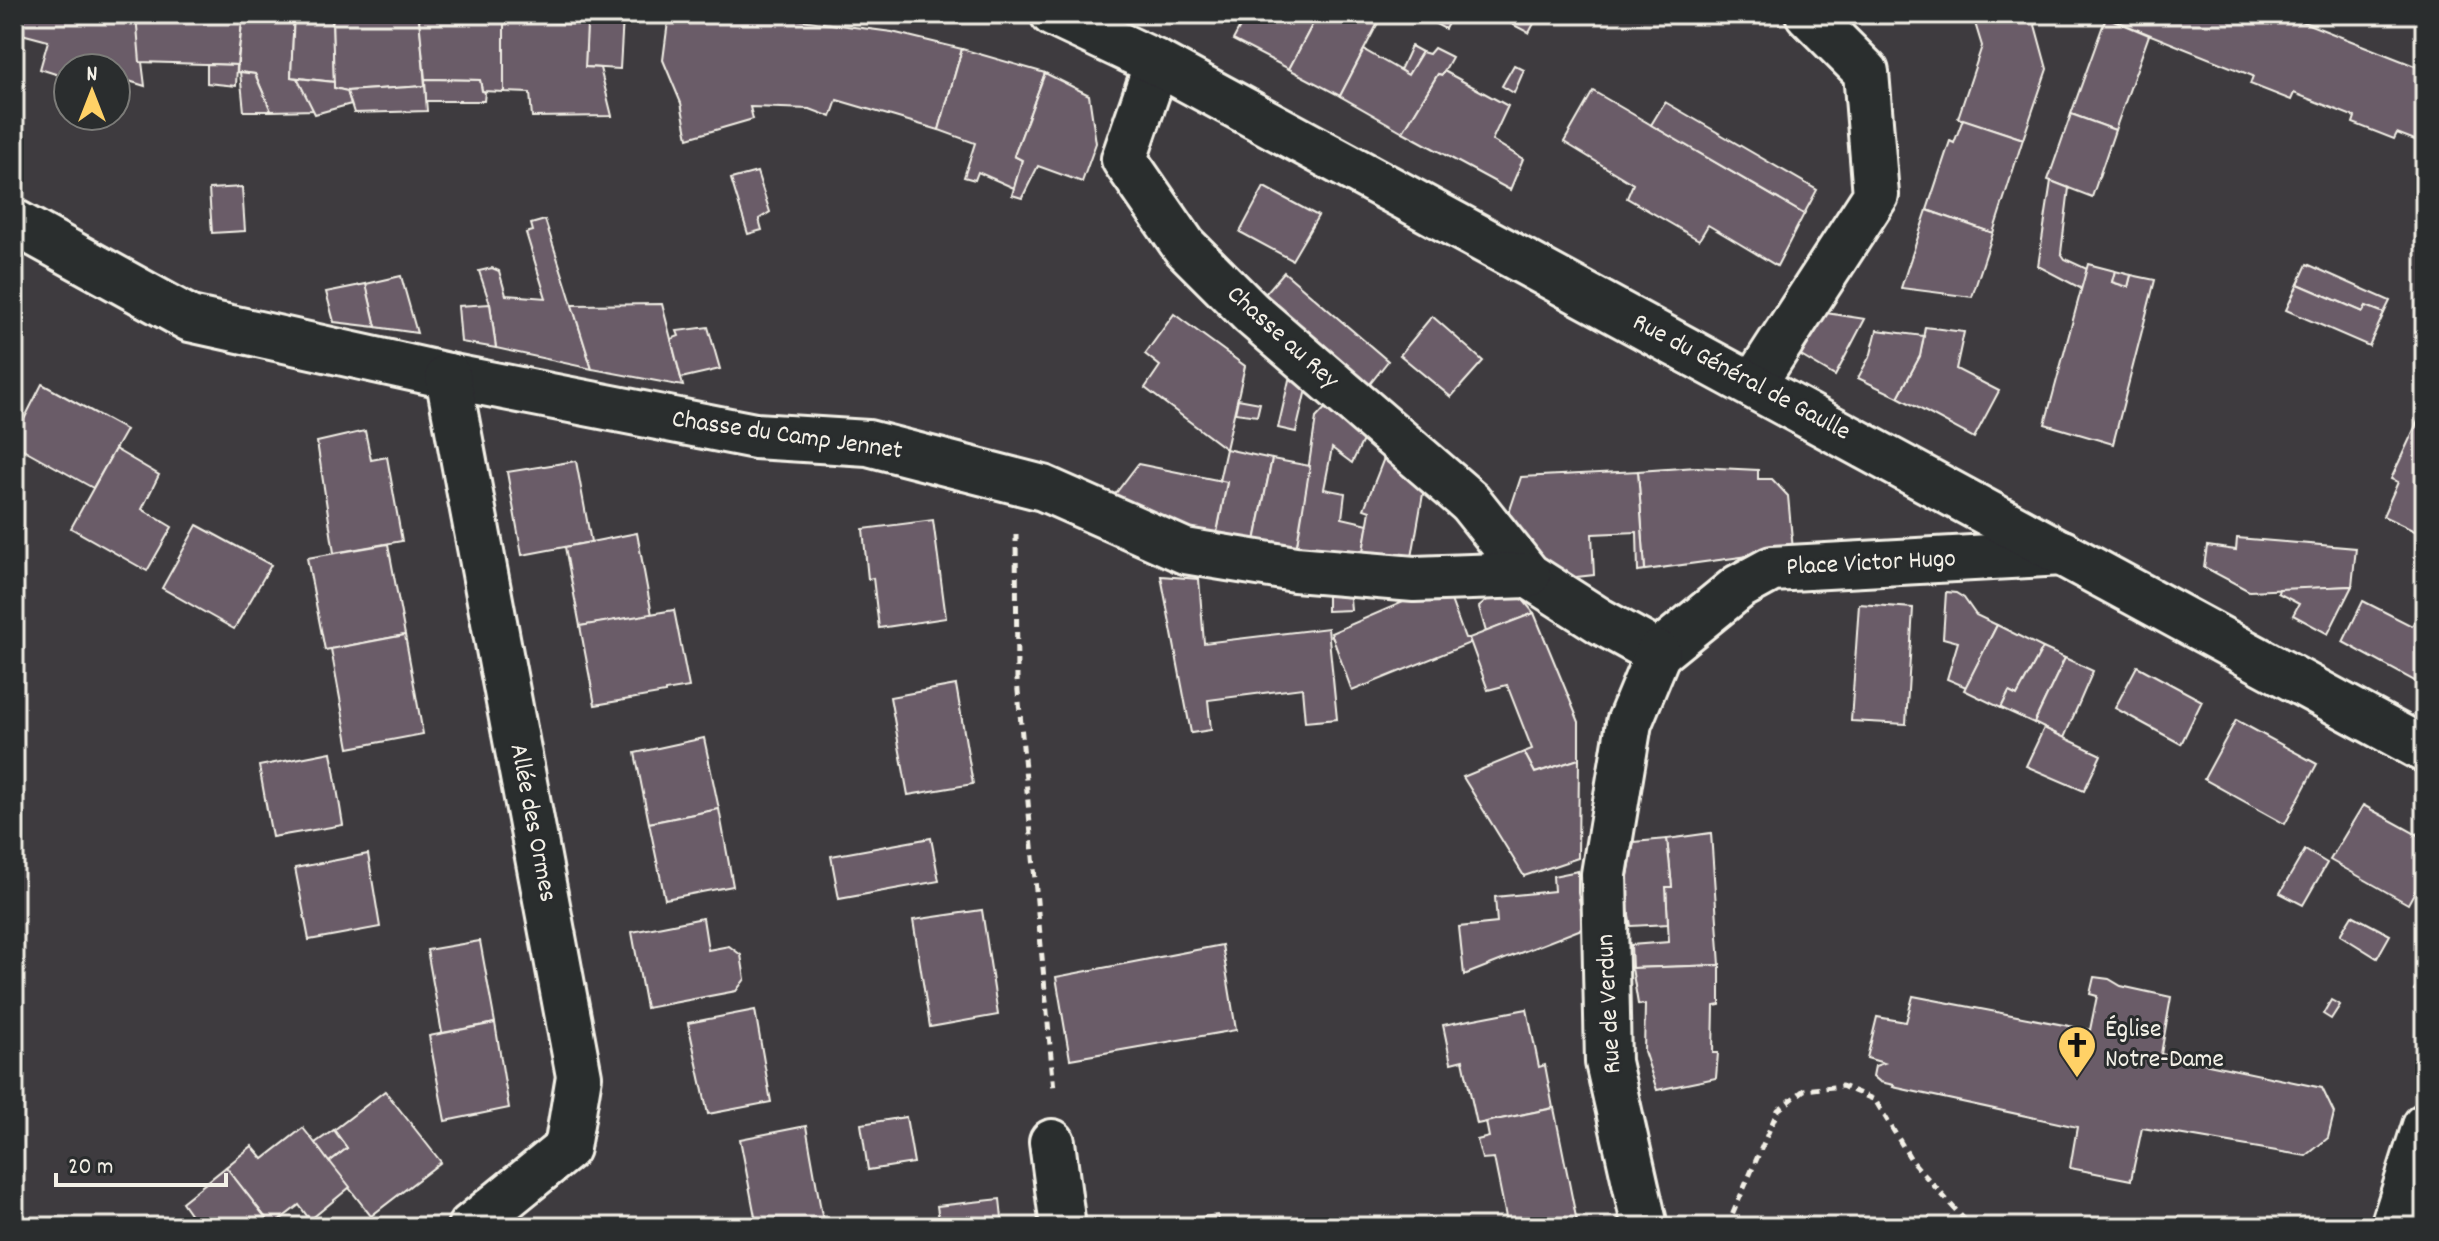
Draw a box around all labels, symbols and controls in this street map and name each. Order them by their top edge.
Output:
north arrow [52,52,132,132]
text: N [87,60,98,91]
street label: Chasse au Rey [1218,277,1347,399]
street label: Rue du Général de Gaulle [1625,305,1857,451]
street label: Chasse du Camp Jennet [669,402,905,471]
street label: Place Victor Hugo [1785,541,1957,587]
street label: Allée des Ormes [499,741,565,905]
street label: Rue de Verdun [1588,933,1632,1075]
place label: Église Notre-Dame [2105,1012,2224,1079]
church icon: Église Notre-Dame [2056,1024,2098,1079]
scale bar [56,1137,226,1187]
text: 20 m [68,1151,114,1185]

